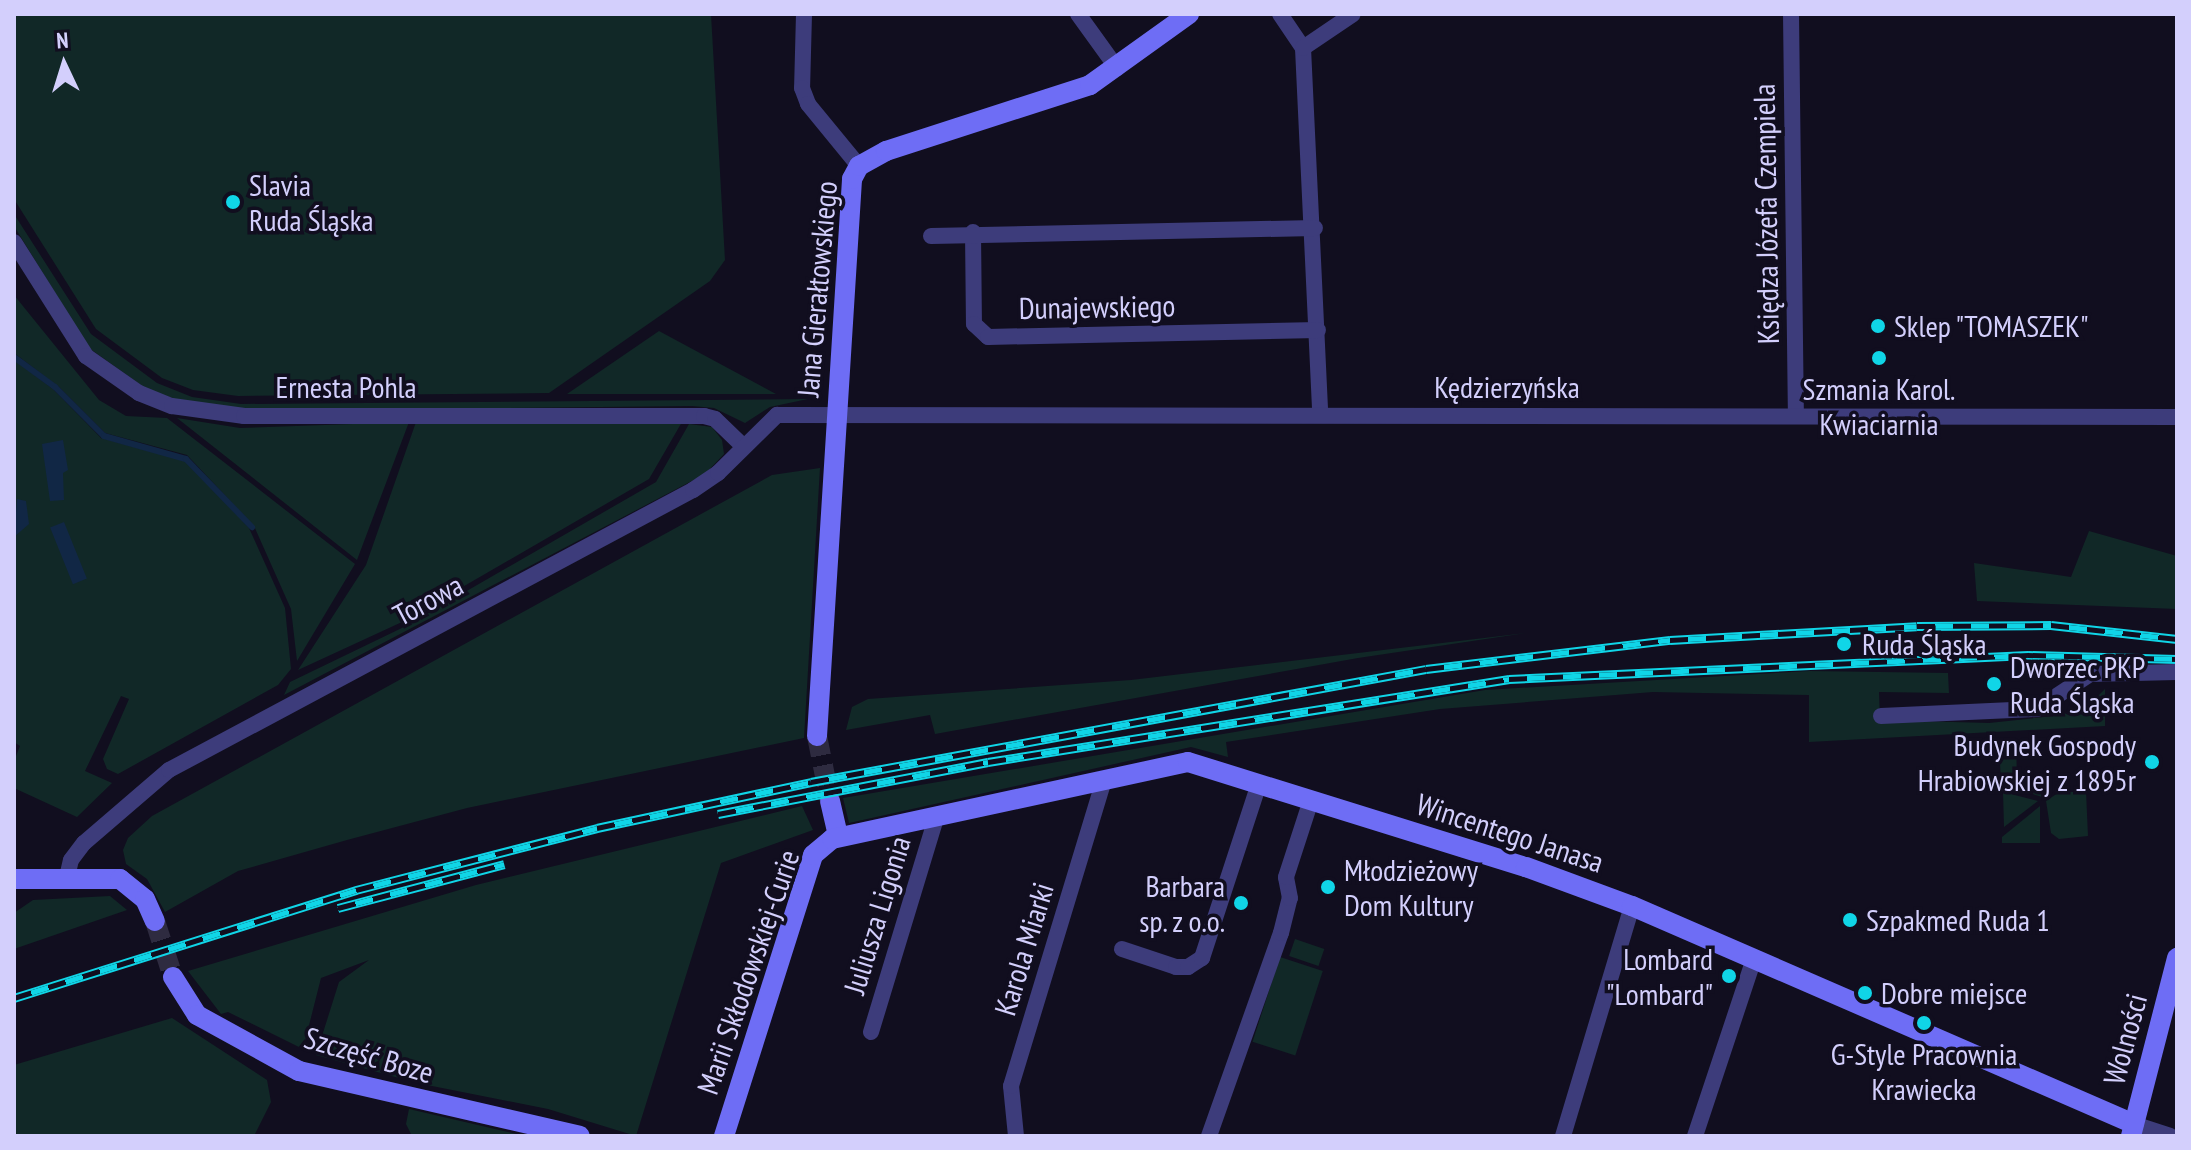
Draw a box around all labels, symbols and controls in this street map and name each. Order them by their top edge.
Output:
north arrow [24,24,104,104]
text: N [55,26,69,54]
street label: Księdza Józefa Czempiela [1746,83,1786,345]
place label: Slavia Ruda Śląska [249,167,373,238]
street label: Jana Gierałtowskiego [790,180,844,398]
marker: Slavia Ruda Śląska [224,193,242,211]
street label: Dunajewskiego [1018,288,1176,326]
place label: Sklep "TOMASZEK" [1894,308,2090,344]
marker: Sklep "TOMASZEK" [1869,317,1887,335]
marker: Szmania Karol. Kwiaciarnia [1870,349,1888,367]
street label: Ernesta Pohla [275,369,417,405]
street label: Kędzierzyńska [1434,369,1580,405]
place label: Szmania Karol. Kwiaciarnia [1803,371,1955,442]
street label: Torowa [387,567,469,633]
place label: Ruda Śląska [1862,626,1986,662]
marker: Ruda Śląska [1833,633,1855,655]
place label: Dworzec PKP Ruda Śląska [2010,649,2146,720]
marker: Dworzec PKP Ruda Śląska [1985,675,2003,693]
place label: Budynek Gospody Hrabiowskiej z 1895r [1917,727,2136,798]
marker: Budynek Gospody Hrabiowskiej z 1895r [2143,753,2161,771]
street label: Wincentego Janasa [1412,786,1608,880]
street label: Juliusza Ligonia [836,832,918,998]
street label: Marii Skłodowskiej-Curie [689,845,807,1099]
place label: Młodzieżowy Dom Kultury [1344,852,1478,922]
place label: Barbara sp. z o.o. [1137,868,1225,938]
street label: Karola Miarki [987,878,1061,1020]
marker: Młodzieżowy Dom Kultury [1319,878,1337,896]
marker: Barbara sp. z o.o. [1232,894,1250,912]
place label: Szpakmed Ruda 1 [1866,902,2050,938]
marker: Szpakmed Ruda 1 [1841,911,1859,929]
place label: Lombard "Lombard" [1606,941,1713,1012]
marker: Lombard "Lombard" [1720,967,1738,985]
place label: Dobre miejsce [1881,975,2027,1011]
marker: Dobre miejsce [1856,984,1874,1002]
street label: Wolności [2096,990,2154,1088]
marker: G-Style Pracownia Krawiecka [1915,1014,1933,1032]
street label: Szczęść Boze [300,1019,438,1091]
place label: G-Style Pracownia Krawiecka [1831,1036,2017,1106]

